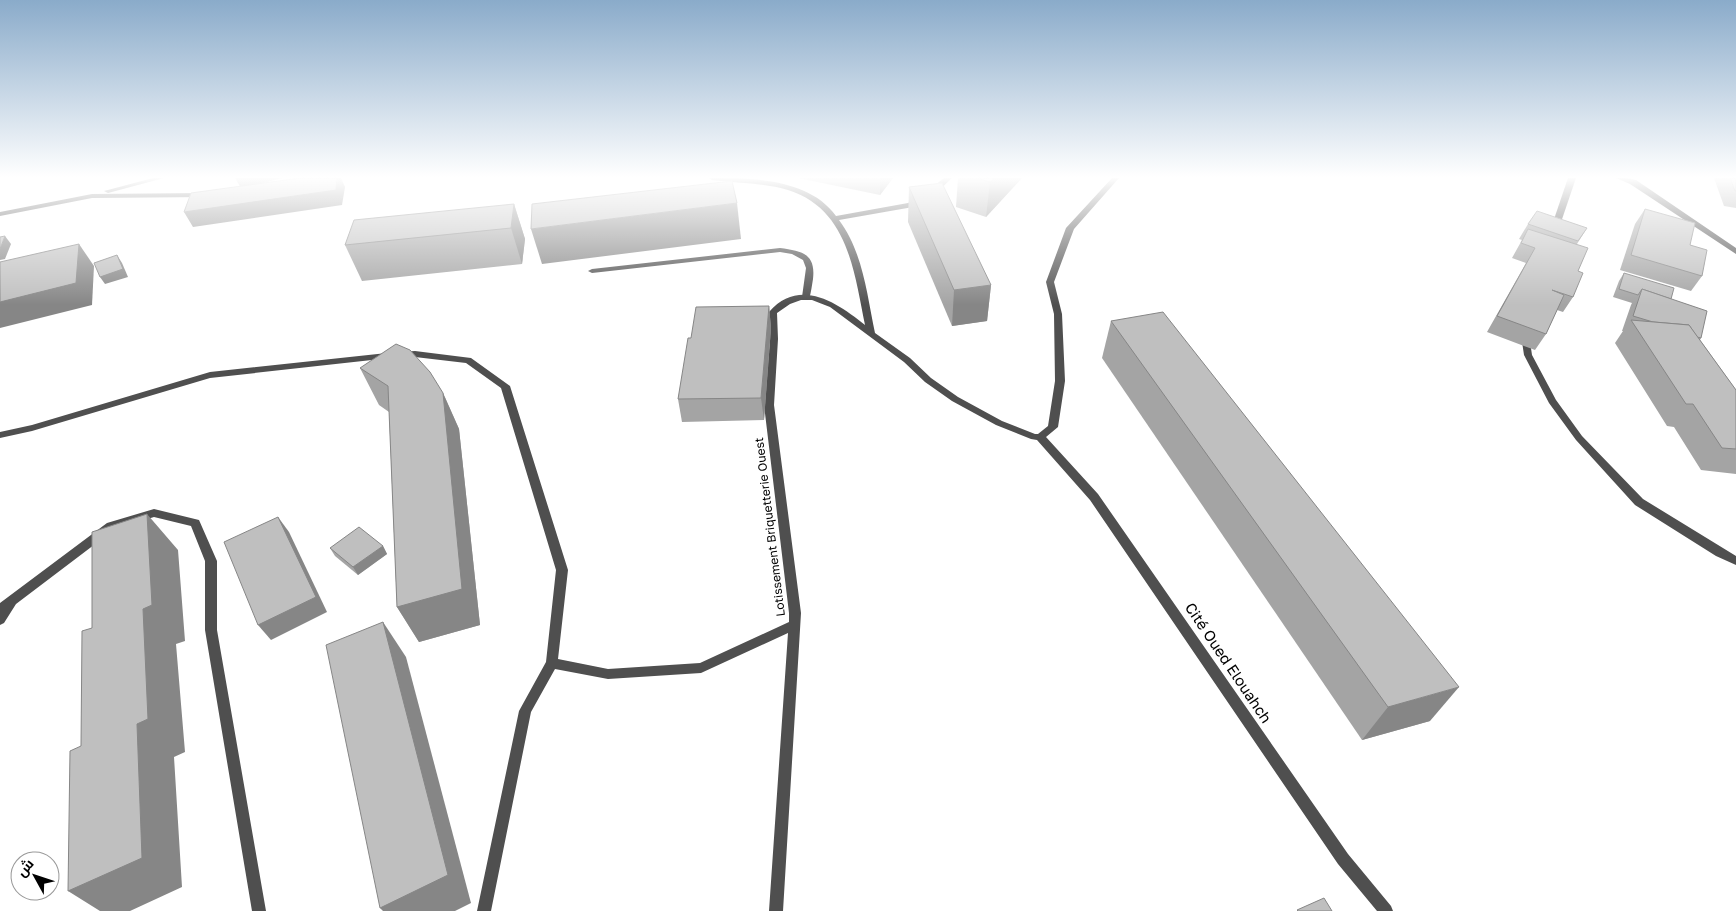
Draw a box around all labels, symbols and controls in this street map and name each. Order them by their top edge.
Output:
street label: Lotissement Briquetterie Ouest [751,436,788,617]
street label: Cité Oued Elouahch [1182,599,1276,726]
north arrow [10,851,60,901]
text: ش [12,855,38,880]

